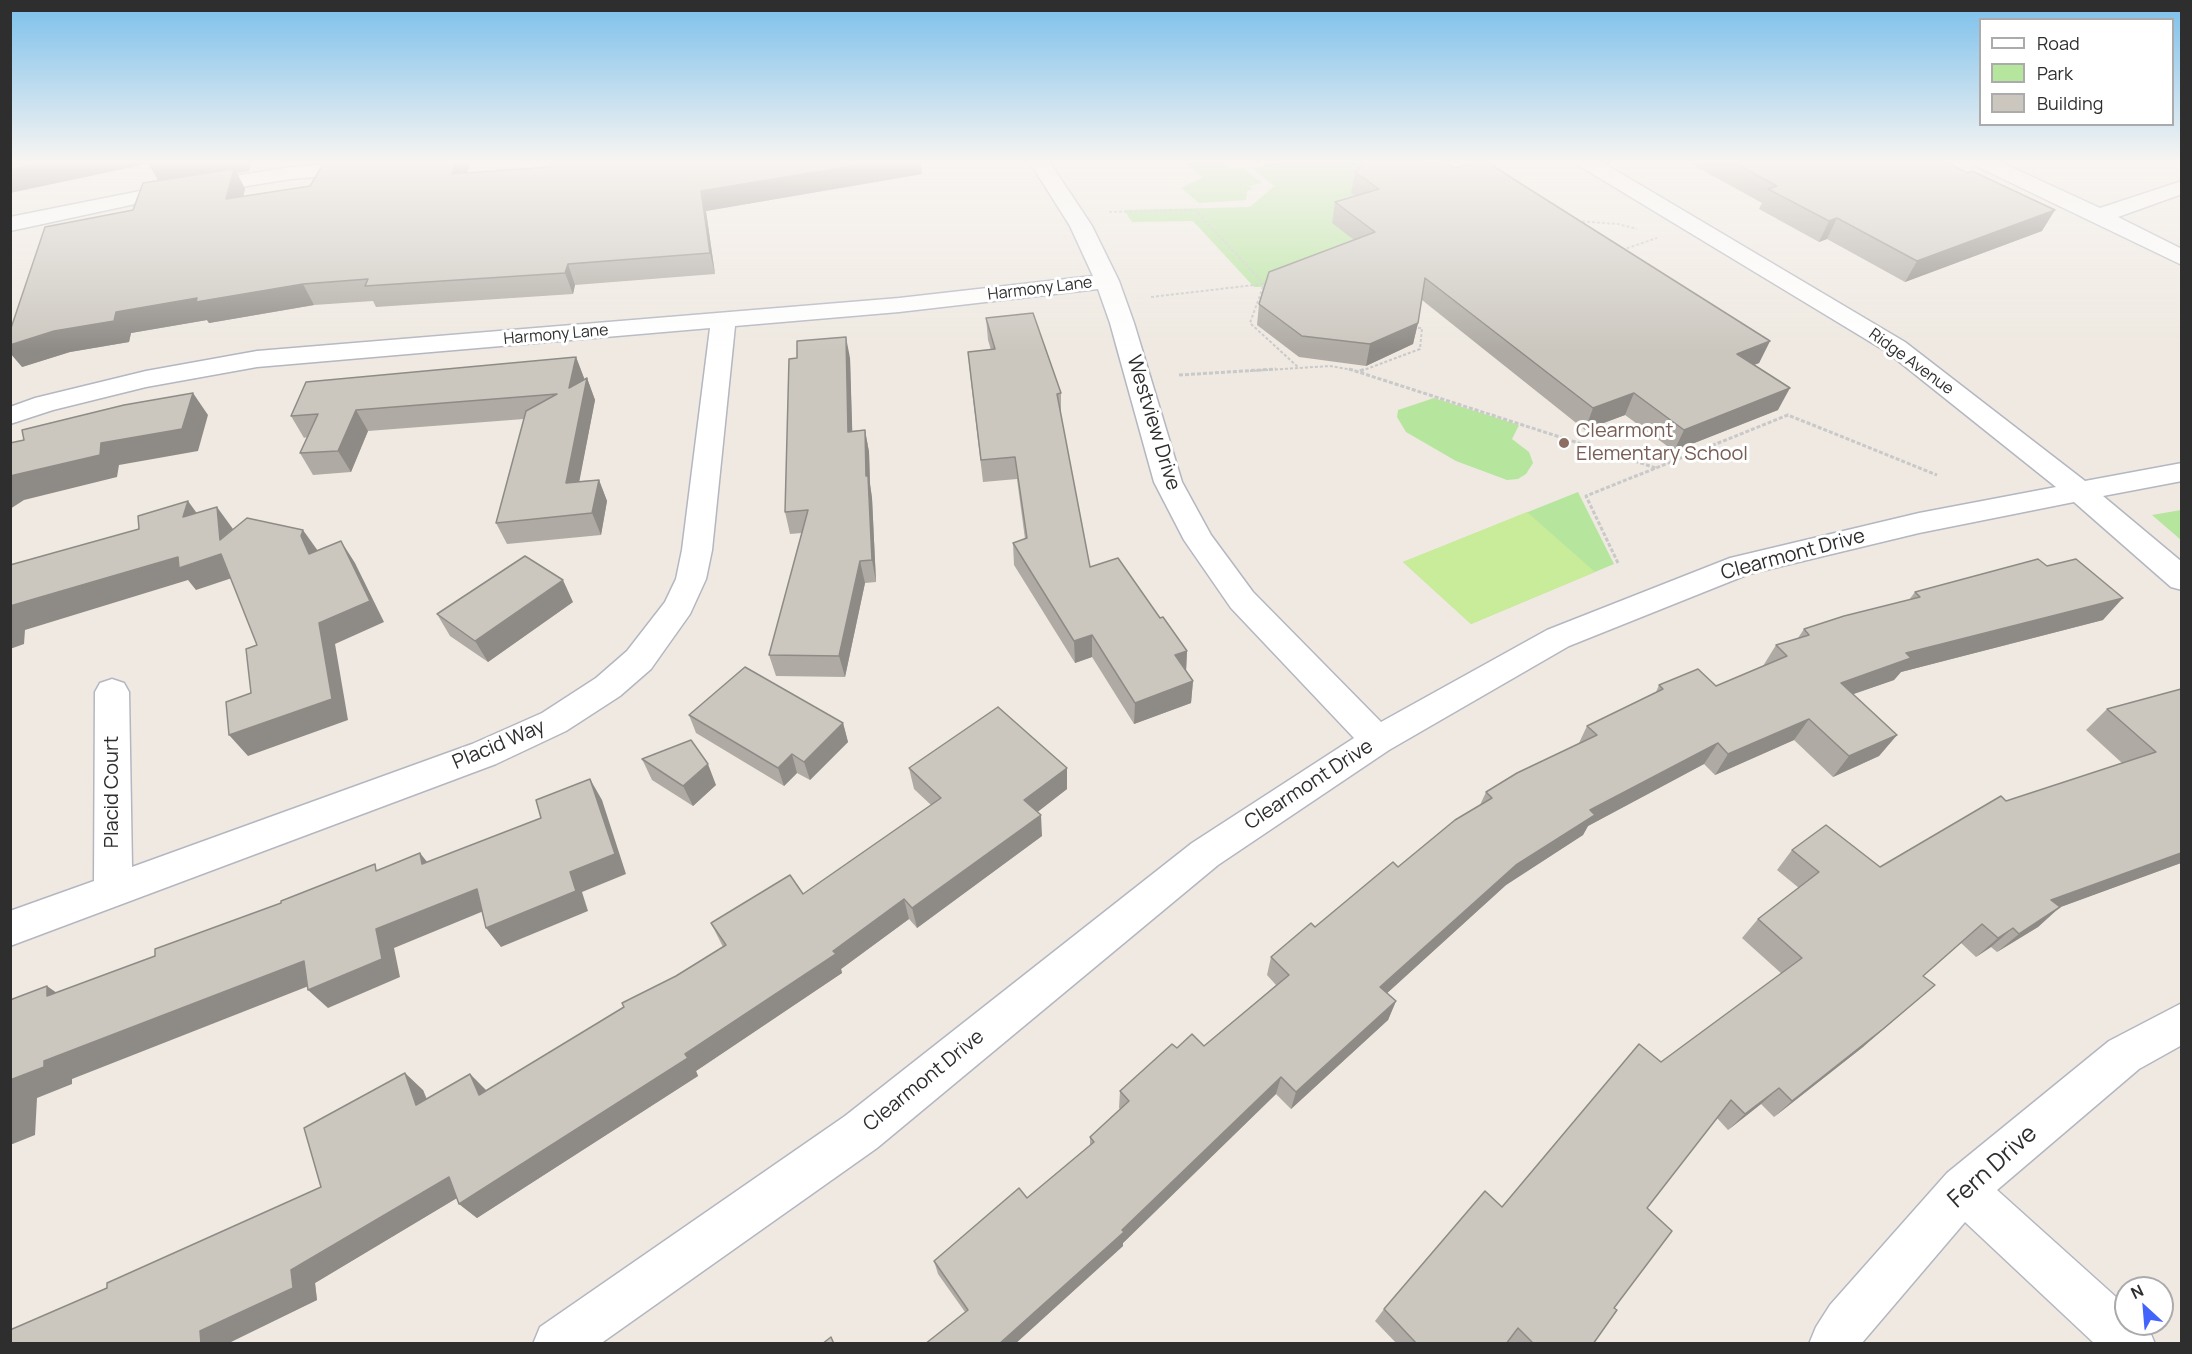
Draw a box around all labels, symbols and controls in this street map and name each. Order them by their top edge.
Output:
legend [1979,18,2174,126]
text: Road [2037,31,2080,55]
text: Park [2037,61,2073,85]
text: Building [2037,91,2103,115]
street label: Harmony Lane [987,273,1093,305]
street label: Harmony Lane [503,321,609,349]
street label: Ridge Avenue [1865,325,1957,399]
street label: Westview Drive [1121,353,1185,493]
place label: Clearmont Elementary School [1576,419,1748,466]
marker: Clearmont Elementary School [1557,436,1571,450]
street label: Clearmont Drive [1718,524,1868,586]
street label: Placid Way [449,715,549,775]
street label: Clearmont Drive [1240,735,1378,835]
street label: Placid Court [100,736,124,848]
street label: Clearmont Drive [859,1025,989,1137]
street label: Fern Drive [1943,1120,2043,1214]
north arrow [2114,1276,2174,1336]
text: N [2127,1279,2147,1304]

